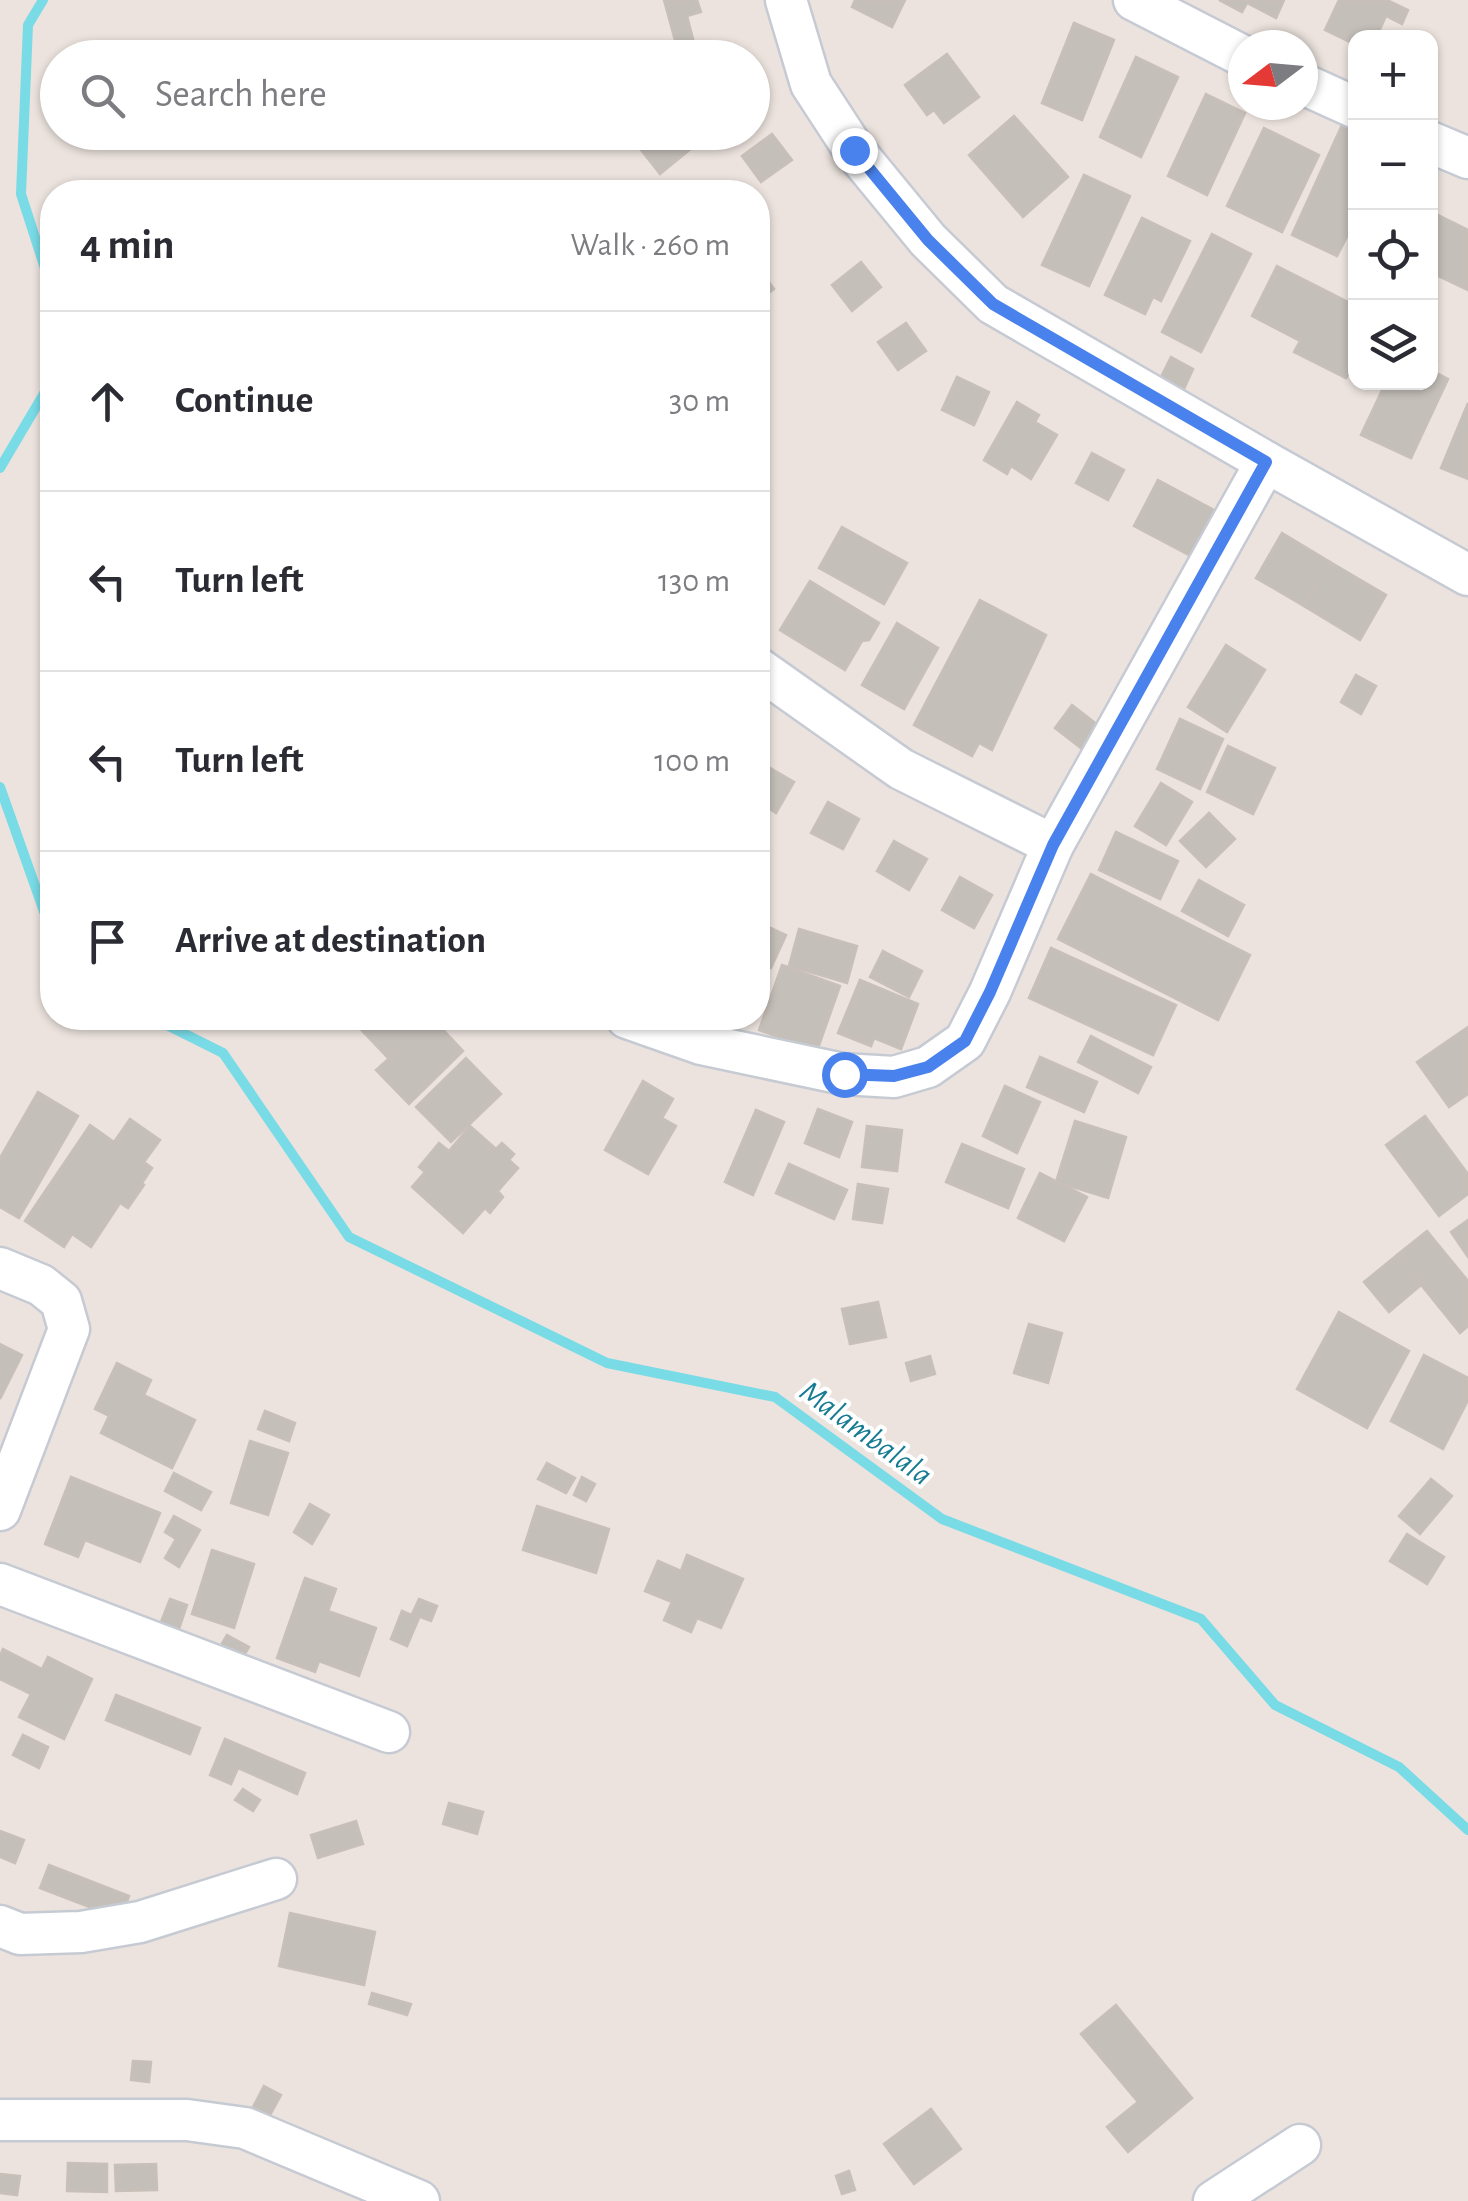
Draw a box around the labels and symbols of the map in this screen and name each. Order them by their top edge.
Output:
north arrow [1228,30,1318,120]
route end [832,128,878,174]
route start [822,1052,868,1098]
water label: Malambalala [794,1375,938,1491]

